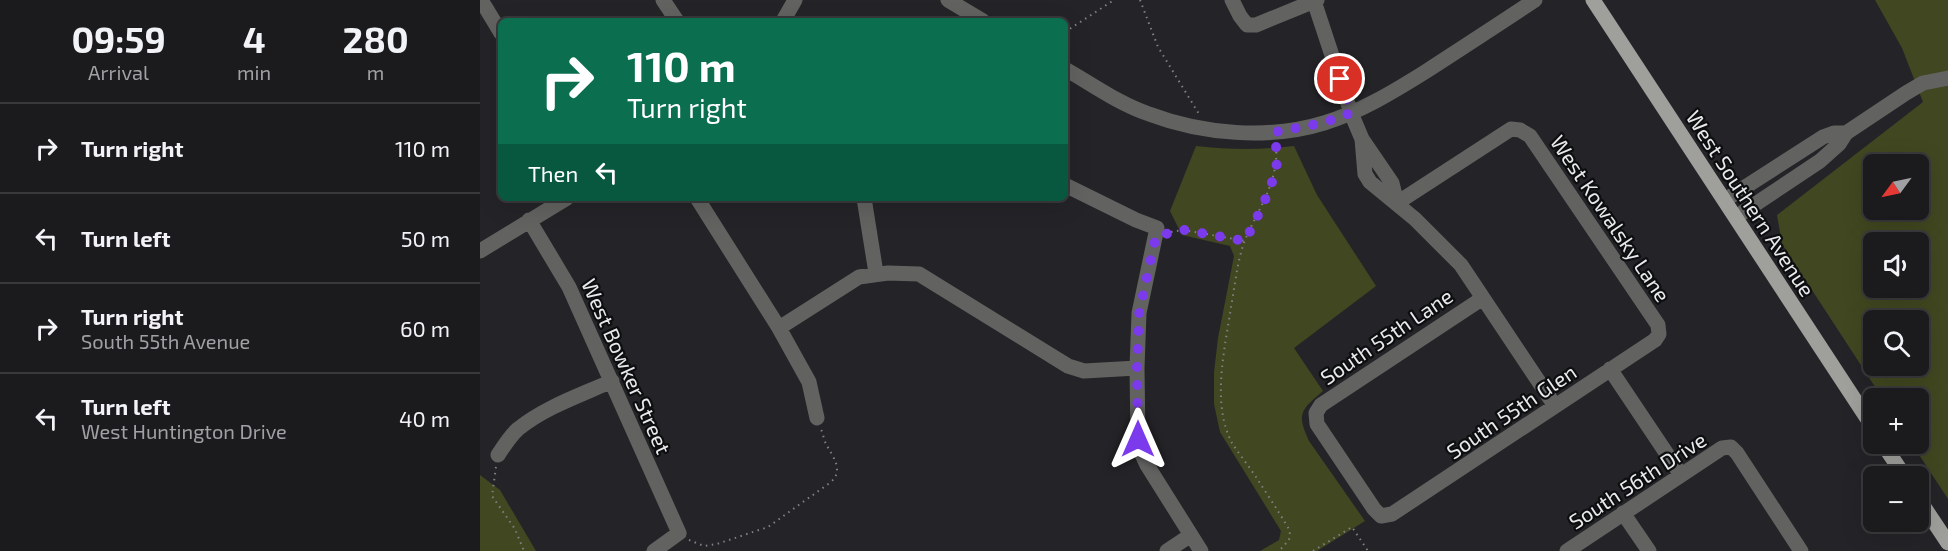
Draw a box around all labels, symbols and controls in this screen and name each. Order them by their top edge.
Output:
text: 09:59 [71,17,166,60]
text: 4 [243,17,266,60]
text: 280 [343,17,409,60]
text: 110 m [627,40,736,90]
icon: right [528,42,606,120]
pin [1314,53,1365,104]
text: Arrival [88,60,149,84]
text: min [237,60,271,84]
text: m [367,60,384,84]
icon: arrive [1323,62,1356,95]
text: Turn right [627,91,747,123]
street label: West Southern Avenue [1682,105,1820,301]
street label: West Kowalsky Lane [1546,130,1676,306]
icon: right [30,132,63,165]
text: Turn right [81,135,183,161]
text: 110 m [395,135,450,161]
north arrow [1863,154,1929,220]
map controls [1863,154,1929,532]
icon: left [590,156,623,189]
text: Then [528,160,578,186]
icon: left [30,222,63,255]
text: Turn left [81,225,170,251]
text: 50 m [401,225,450,251]
button: sound [1863,232,1929,298]
street label: West Bowker Street [577,275,677,457]
street label: South 55th Lane [1315,283,1457,389]
text: Turn right [81,303,183,329]
button: search [1863,310,1929,376]
icon: right [30,312,63,345]
text: 60 m [400,315,450,341]
text: South 55th Avenue [81,329,250,353]
street label: South 55th Glen [1441,358,1581,464]
button: + [1863,388,1929,454]
text: Turn left [81,393,170,419]
icon: left [30,402,63,435]
text: 40 m [399,405,450,431]
position arrow [1106,407,1170,471]
text: West Huntington Drive [81,419,287,443]
street label: South 56th Drive [1564,426,1710,534]
button: − [1863,466,1929,532]

